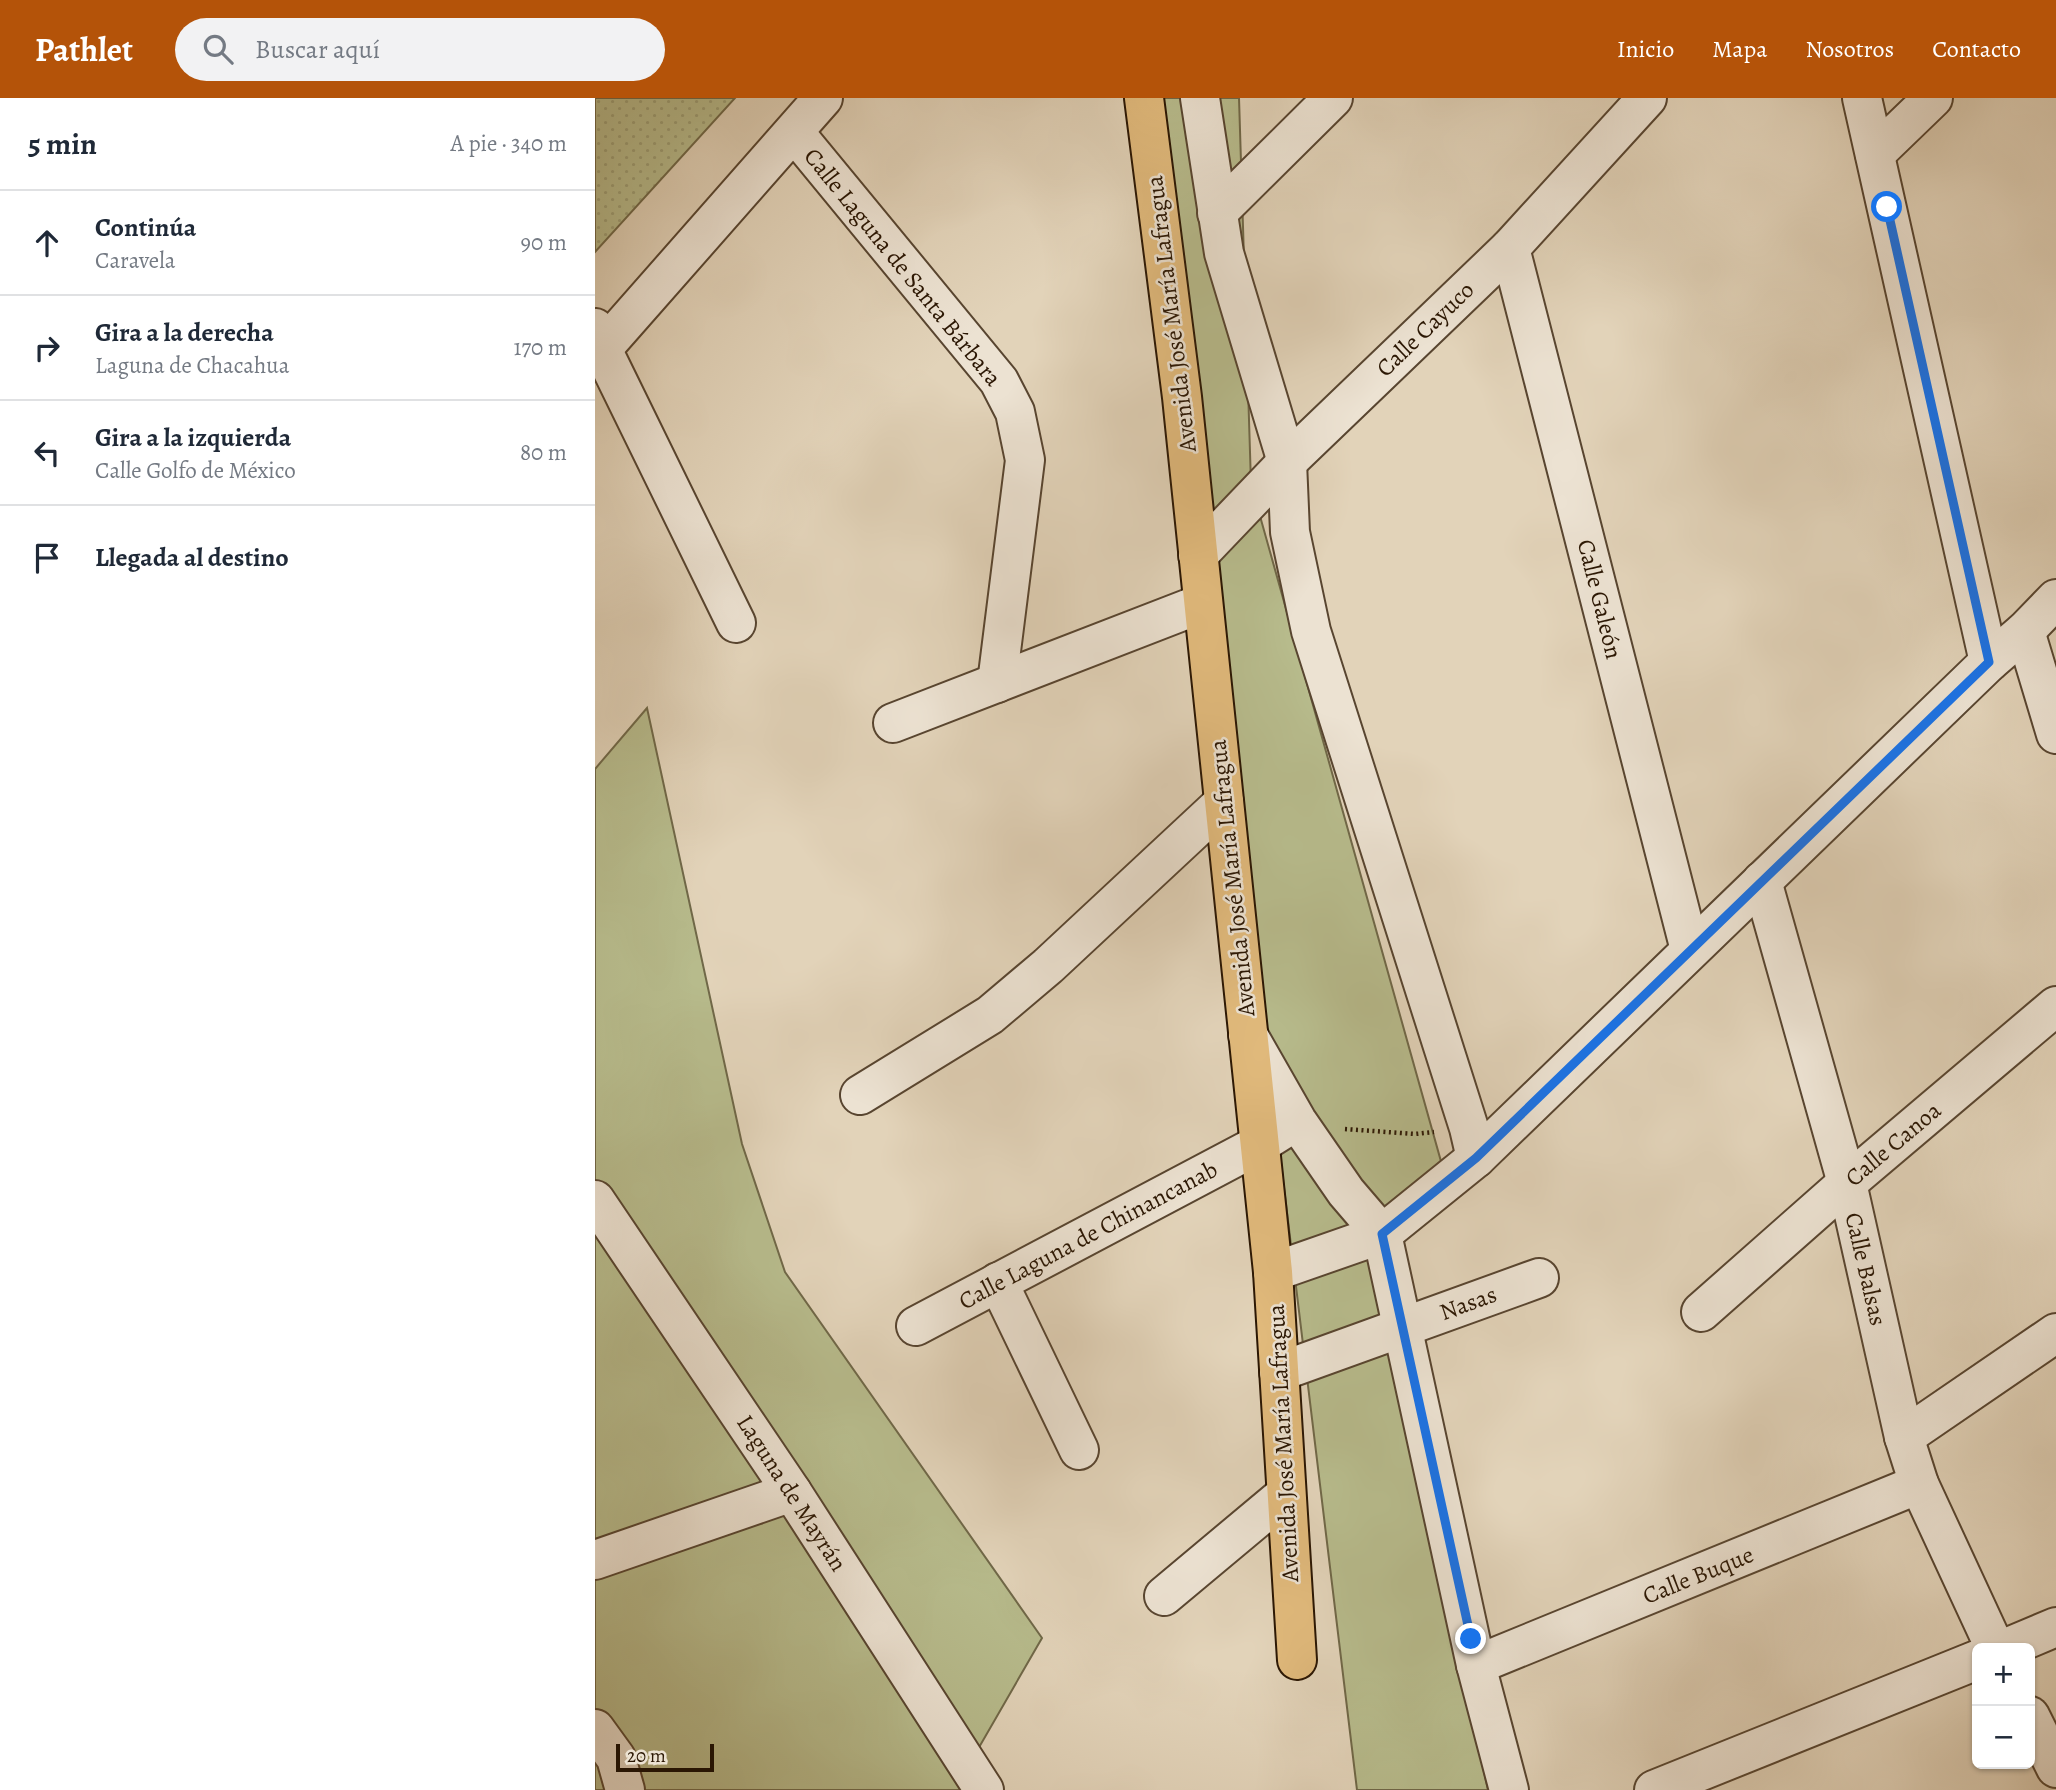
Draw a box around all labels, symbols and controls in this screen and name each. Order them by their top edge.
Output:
search box [175,18,665,81]
text: Pathlet [35,27,133,72]
icon: search [199,30,237,68]
text: Buscar aquí [255,32,380,67]
text: Inicio [1617,33,1674,65]
text: Mapa [1712,33,1767,65]
text: Nosotros [1805,33,1894,65]
text: Contacto [1932,33,2021,65]
text: 5 min [28,124,97,164]
text: A pie · 340 m [450,128,567,159]
street label: Calle Laguna de Santa Bárbara [797,141,1010,393]
street label: Avenida José María Lafragua [1138,173,1204,455]
route start [1871,191,1902,222]
text: Continúa [95,210,196,245]
icon: ahead [28,224,66,262]
text: 90 m [521,227,567,258]
text: Caravela [95,245,175,276]
street label: Calle Cayuco [1369,274,1481,384]
text: Gira a la derecha [95,315,274,350]
icon: right [28,329,66,367]
text: 170 m [514,332,567,363]
text: Laguna de Chacahua [95,350,290,381]
text: Gira a la izquierda [95,420,291,455]
icon: left [28,434,66,472]
text: 80 m [520,437,567,468]
text: Calle Golfo de México [95,455,296,486]
street label: Calle Galeón [1570,536,1630,662]
icon: arrive [28,539,66,577]
text: Llegada al destino [95,540,289,575]
street label: Avenida José María Lafragua [1201,737,1263,1019]
street label: Calle Canoa [1838,1094,1948,1194]
street label: Calle Laguna de Chinancanab [953,1153,1223,1317]
street label: Calle Balsas [1837,1209,1895,1329]
street label: Nasas [1435,1278,1501,1328]
street label: Avenida José María Lafragua [1260,1302,1306,1584]
street label: Laguna de Mayrán [729,1409,855,1577]
street label: Calle Buque [1638,1538,1758,1612]
route end [1455,1623,1486,1654]
map controls [1972,1643,2035,1769]
button: + [1972,1643,2035,1706]
button: − [1972,1706,2035,1769]
scale bar [616,1741,714,1773]
text: 20 m [627,1743,666,1769]

